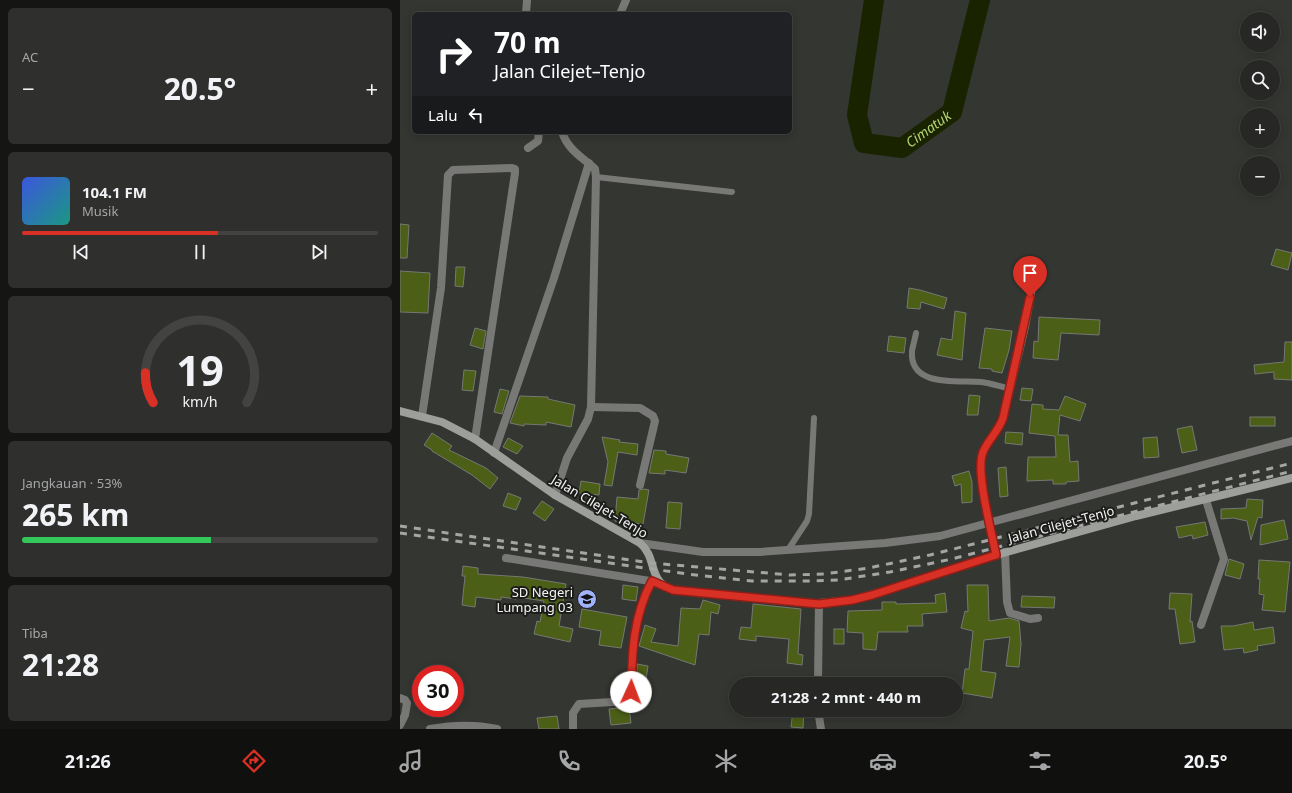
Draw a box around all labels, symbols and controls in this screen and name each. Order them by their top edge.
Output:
map controls [1240,12,1280,196]
button: sound [1240,12,1280,52]
text: 70 m [494,23,561,61]
icon: right [428,28,480,80]
text: AC [22,48,38,66]
text: Jalan Cilejet–Tenjo [494,59,646,83]
button: search [1240,60,1280,100]
text: 20.5° [164,68,236,109]
text: − [22,73,35,103]
text: + [365,73,378,103]
icon: left [465,104,487,126]
text: Lalu [428,105,457,125]
water label: Cimatuk [902,105,956,151]
button: + [1240,108,1280,148]
button: − [1240,156,1280,196]
text: 104.1 FM [82,182,147,202]
text: Musik [82,202,118,220]
icon: previous [70,241,92,263]
icon: pause [189,241,211,263]
icon: next [308,241,330,263]
pin [1013,256,1047,297]
icon: arrive [1019,262,1041,284]
text: 19 [176,341,224,397]
text: km/h [182,391,218,410]
street label: Jalan Cilejet–Tenjo [547,469,652,542]
text: Jangkauan · 53% [22,474,122,492]
text: 265 km [22,494,129,535]
street label: Jalan Cilejet–Tenjo [1004,501,1116,547]
place label: SD Negeri Lumpang 03 [496,583,573,616]
school or university icon: SD Negeri Lumpang 03 [576,588,598,610]
text: Tiba [22,624,48,642]
text: 21:28 [22,644,99,685]
speed limit sign: 30 [412,665,464,717]
position arrow [610,671,652,713]
text: 21:28 · 2 mnt · 440 m [771,687,921,707]
icon: directions [240,747,268,775]
icon: music [397,747,425,775]
icon: phone [555,747,583,775]
icon: climate [712,747,740,775]
icon: car [869,747,897,775]
icon: filters [1026,747,1054,775]
text: 21:26 [65,749,111,773]
text: 20.5° [1184,749,1227,773]

